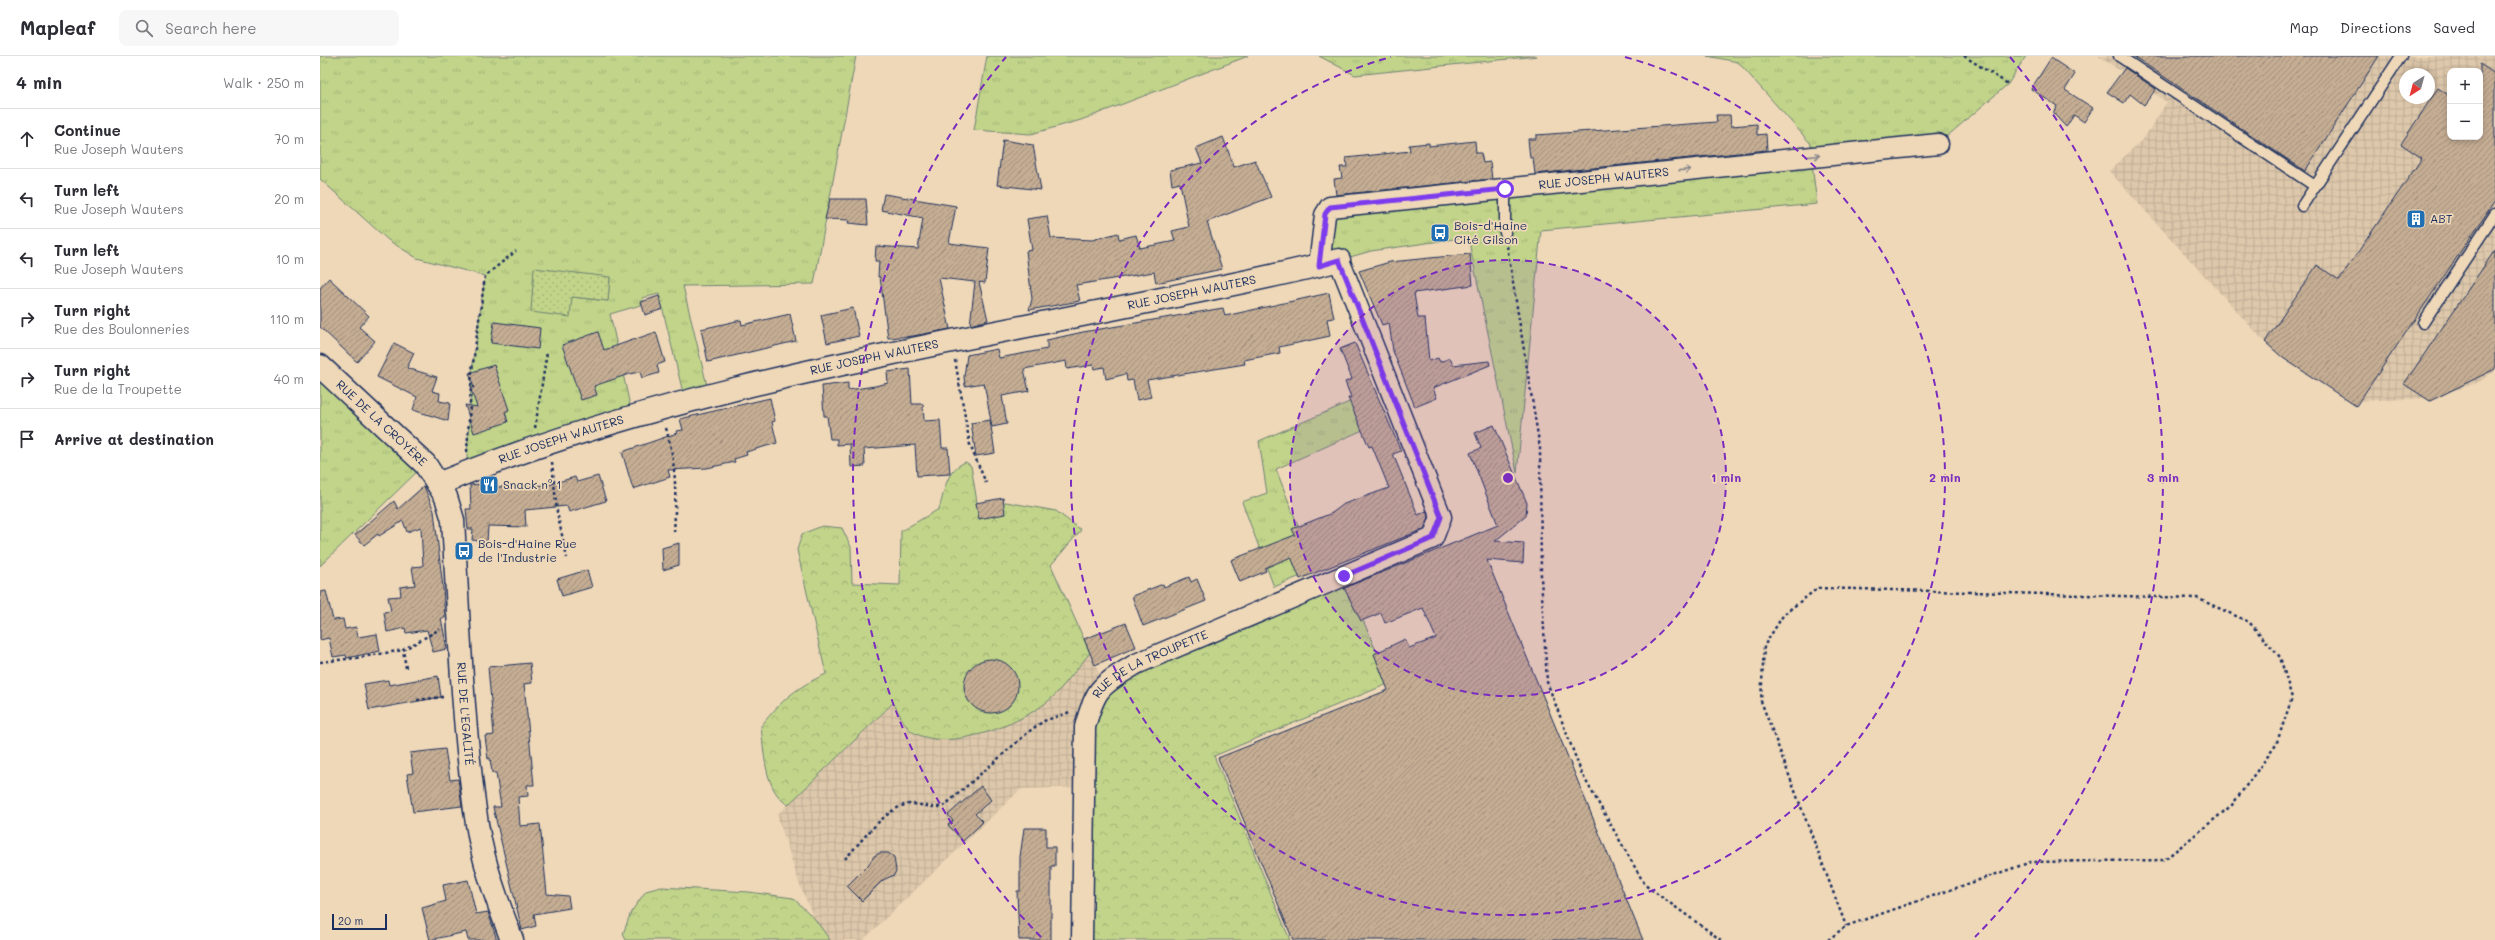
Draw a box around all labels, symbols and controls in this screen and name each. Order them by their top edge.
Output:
search box [119,10,399,46]
text: Mapleaf [20,15,95,40]
icon: search [133,17,155,39]
text: Search here [165,18,257,38]
text: Map [2290,18,2318,37]
text: Directions [2340,18,2411,37]
text: Saved [2433,18,2475,37]
north arrow [2399,68,2435,104]
map controls [2447,68,2483,140]
button: + [2447,68,2483,104]
text: 4 min [16,71,62,93]
text: Walk · 250 m [223,74,304,91]
button: − [2447,104,2483,140]
text: Continue [54,120,121,140]
icon: ahead [16,128,38,150]
text: 70 m [274,130,304,147]
text: Rue Joseph Wauters [54,140,184,157]
one-way arrow [1807,152,1820,160]
street label: RUE JOSEPH WAUTERS [1538,163,1670,192]
one-way arrow [1678,166,1691,173]
text: Turn left [54,180,119,200]
route start [1496,180,1514,198]
icon: left [16,188,38,210]
text: 20 m [274,190,304,207]
text: Rue Joseph Wauters [54,200,184,217]
building icon: ABT [2405,208,2427,230]
place label: ABT [2430,210,2453,226]
place label: Bois-d'Haine Cité Gilson [1454,217,1527,247]
bus stop icon: Bois-d'Haine Cité Gilson [1429,222,1451,244]
text: Turn left [54,240,119,260]
icon: left [16,248,38,270]
text: 10 m [276,250,304,267]
text: Rue Joseph Wauters [54,260,184,277]
street label: RUE JOSEPH WAUTERS [1126,271,1258,313]
text: Turn right [54,300,131,320]
icon: right [16,308,38,330]
text: 110 m [270,310,304,327]
text: Rue des Boulonneries [54,320,190,337]
street label: RUE JOSEPH WAUTERS [808,335,940,378]
text: Turn right [54,360,131,380]
icon: right [16,368,38,390]
text: 40 m [274,370,304,387]
street label: RUE DE LA CROYÈRE [333,376,431,469]
text: Rue de la Troupette [54,380,182,397]
street label: RUE JOSEPH WAUTERS [496,411,626,467]
icon: arrive [16,428,38,450]
text: Arrive at destination [54,429,214,449]
text: 1 min [1711,469,1741,485]
text: 2 min [1929,469,1961,485]
text: 3 min [2147,469,2179,485]
centre of rings [1501,471,1515,485]
restaurant icon: Snack n° 1 [478,474,500,496]
place label: Snack n° 1 [503,476,562,492]
place label: Bois-d'Haine Rue de l'Industrie [478,535,577,565]
bus stop icon: Bois-d'Haine Rue de l'Industrie [453,540,475,562]
route end [1335,567,1353,585]
street label: RUE DE LA TROUPETTE [1088,625,1210,701]
street label: RUE DE L'EGALITÉ [454,662,479,766]
scale bar [332,912,387,931]
text: 20 m [338,913,363,928]

